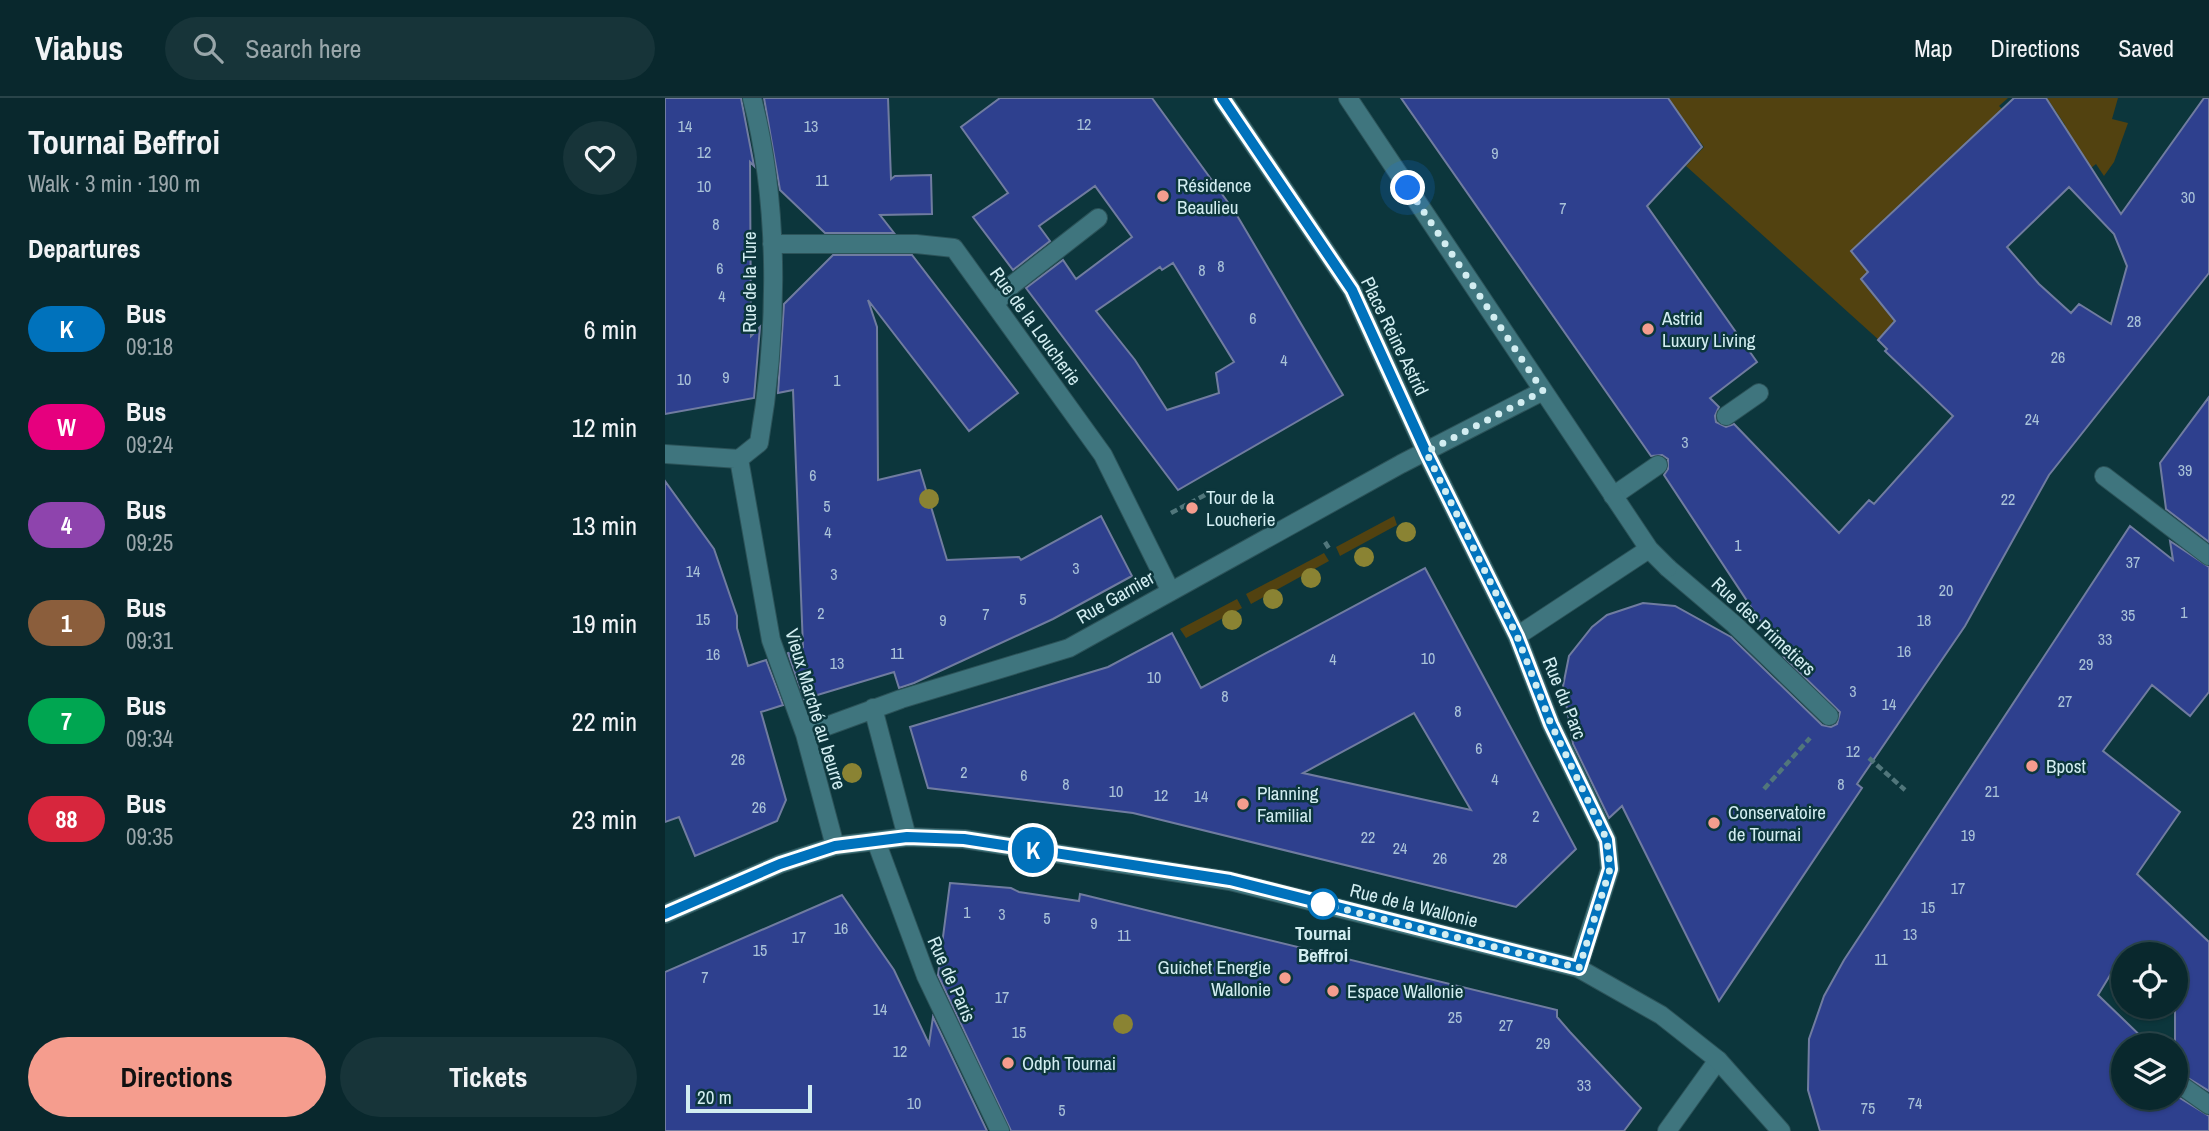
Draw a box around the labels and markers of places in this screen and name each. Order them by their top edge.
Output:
place label: Résidence Beaulieu [1177,172,1251,220]
marker: Résidence Beaulieu [1155,188,1171,204]
place label: Astrid Luxury Living [1661,305,1756,353]
marker: Astrid Luxury Living [1640,321,1656,337]
place label: Tour de la Loucherie [1206,484,1275,532]
marker: Tour de la Loucherie [1184,500,1200,516]
place label: Bpost [2046,753,2087,779]
marker: Bpost [2024,758,2040,774]
place label: Planning Familial [1257,780,1319,828]
marker: Planning Familial [1235,796,1251,812]
place label: Conservatoire de Tournai [1728,799,1826,847]
marker: Conservatoire de Tournai [1706,815,1722,831]
marker: Tournai Beffroi [1308,889,1338,919]
place label: Tournai Beffroi [1295,920,1351,968]
place label: Guichet Energie Wallonie [1158,954,1271,1002]
marker: Guichet Energie Wallonie [1277,970,1293,986]
place label: Espace Wallonie [1347,978,1463,1004]
marker: Espace Wallonie [1325,983,1341,999]
place label: Odph Tournai [1022,1050,1116,1076]
marker: Odph Tournai [1000,1055,1016,1071]

